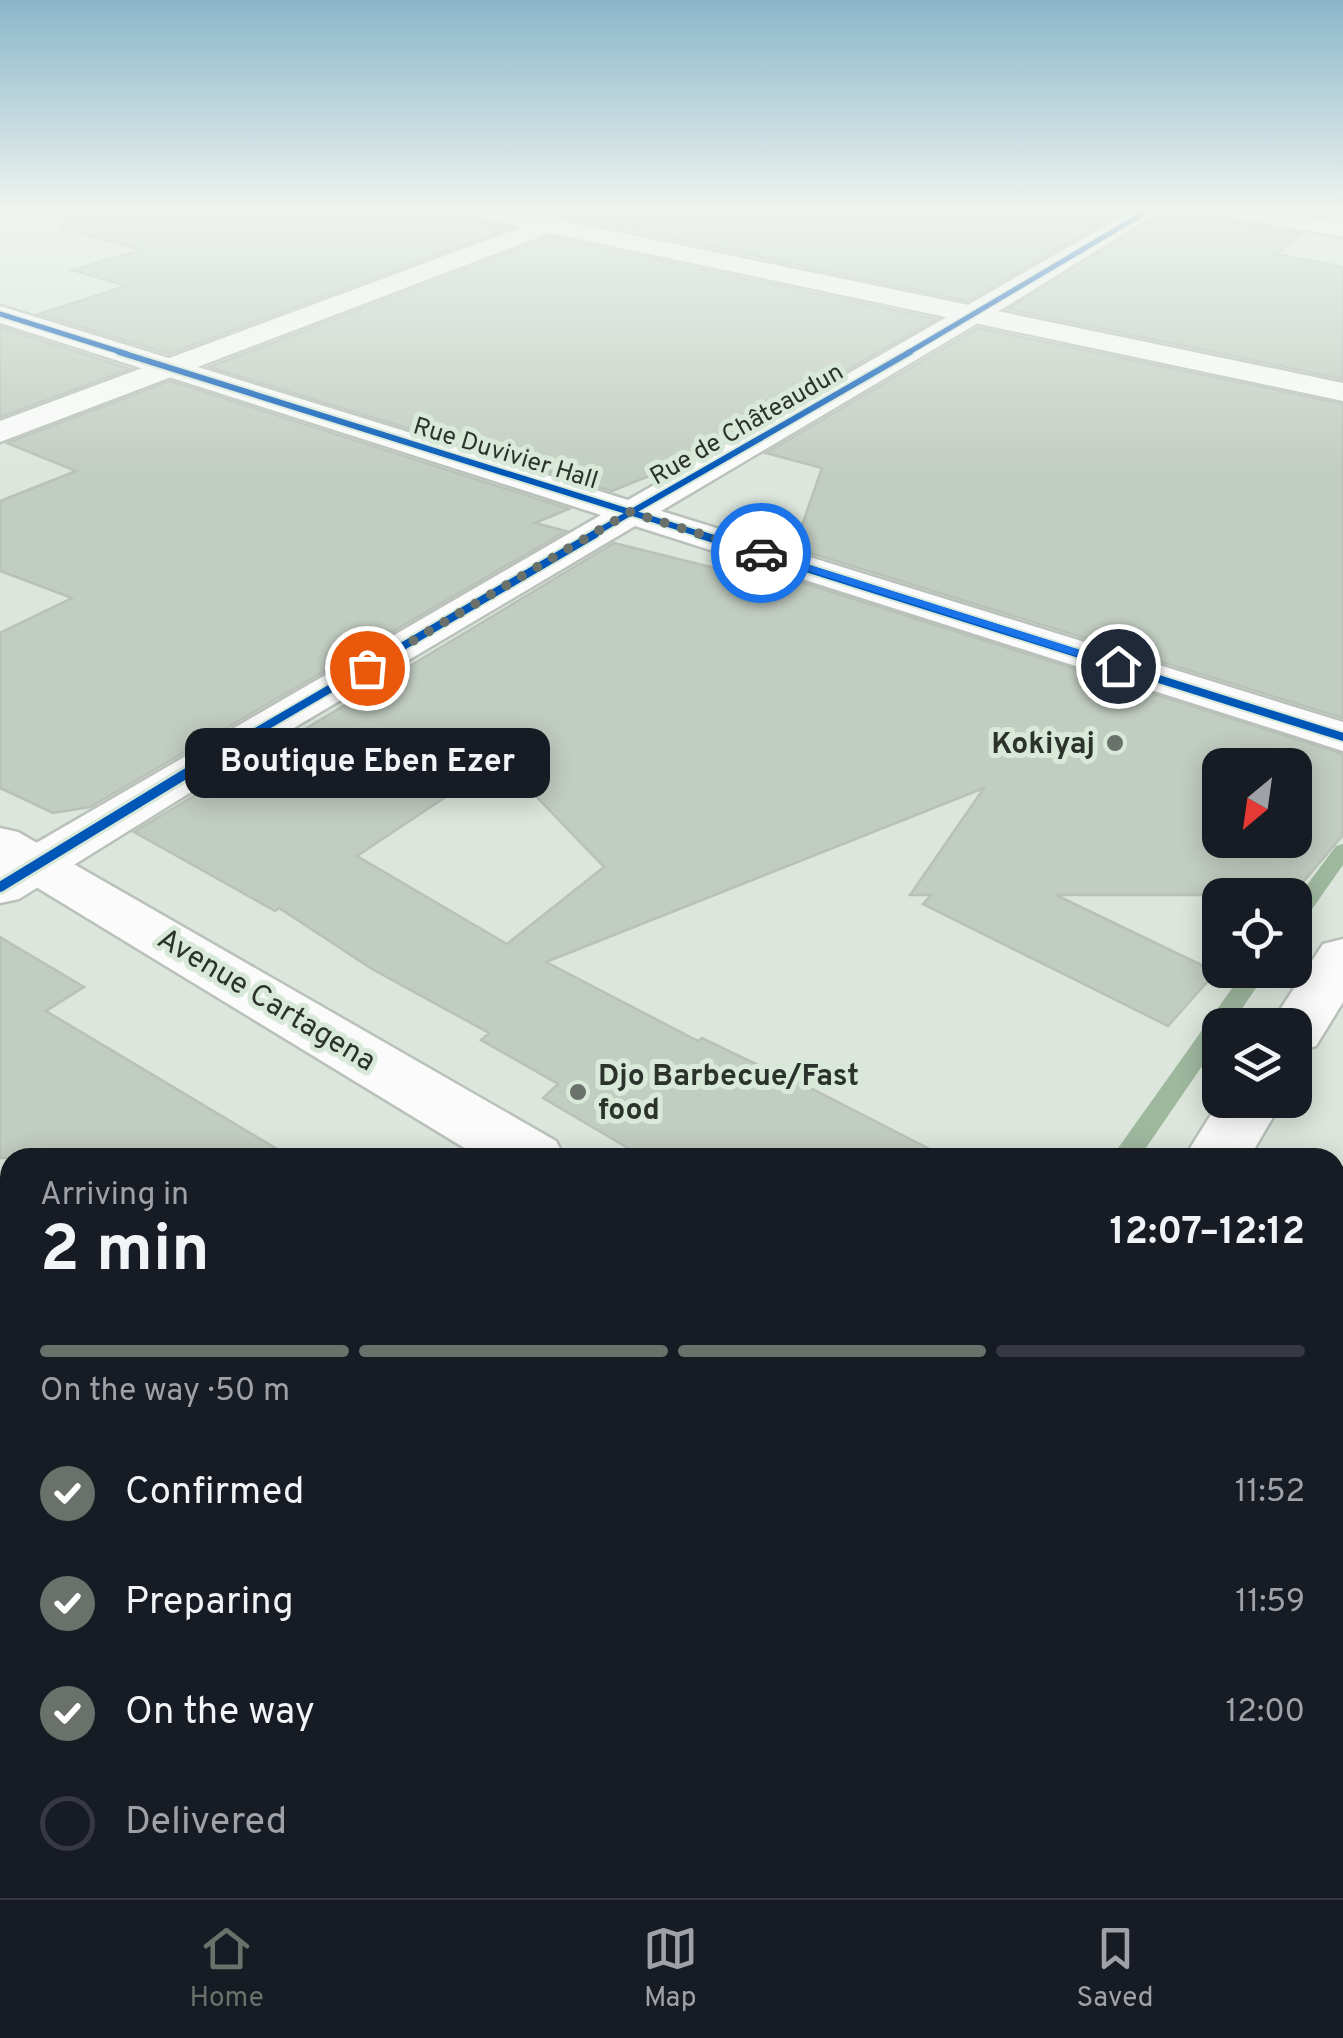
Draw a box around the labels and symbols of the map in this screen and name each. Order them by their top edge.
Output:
street label: Rue de Châteaudun [645,357,850,494]
street label: Rue Duvivier Hall [409,412,601,498]
courier [711,503,811,603]
pin [1076,624,1161,709]
pin [325,626,410,711]
place label: Kokiyaj [991,727,1095,764]
callout: Boutique Eben Ezer [185,728,550,798]
marker: Kokiyaj [1104,732,1126,754]
north arrow [1202,748,1312,858]
street label: Avenue Cartagena [150,921,382,1081]
place label: Djo Barbecue/Fast food [598,1059,859,1130]
marker: Djo Barbecue/Fast food [567,1081,589,1103]

